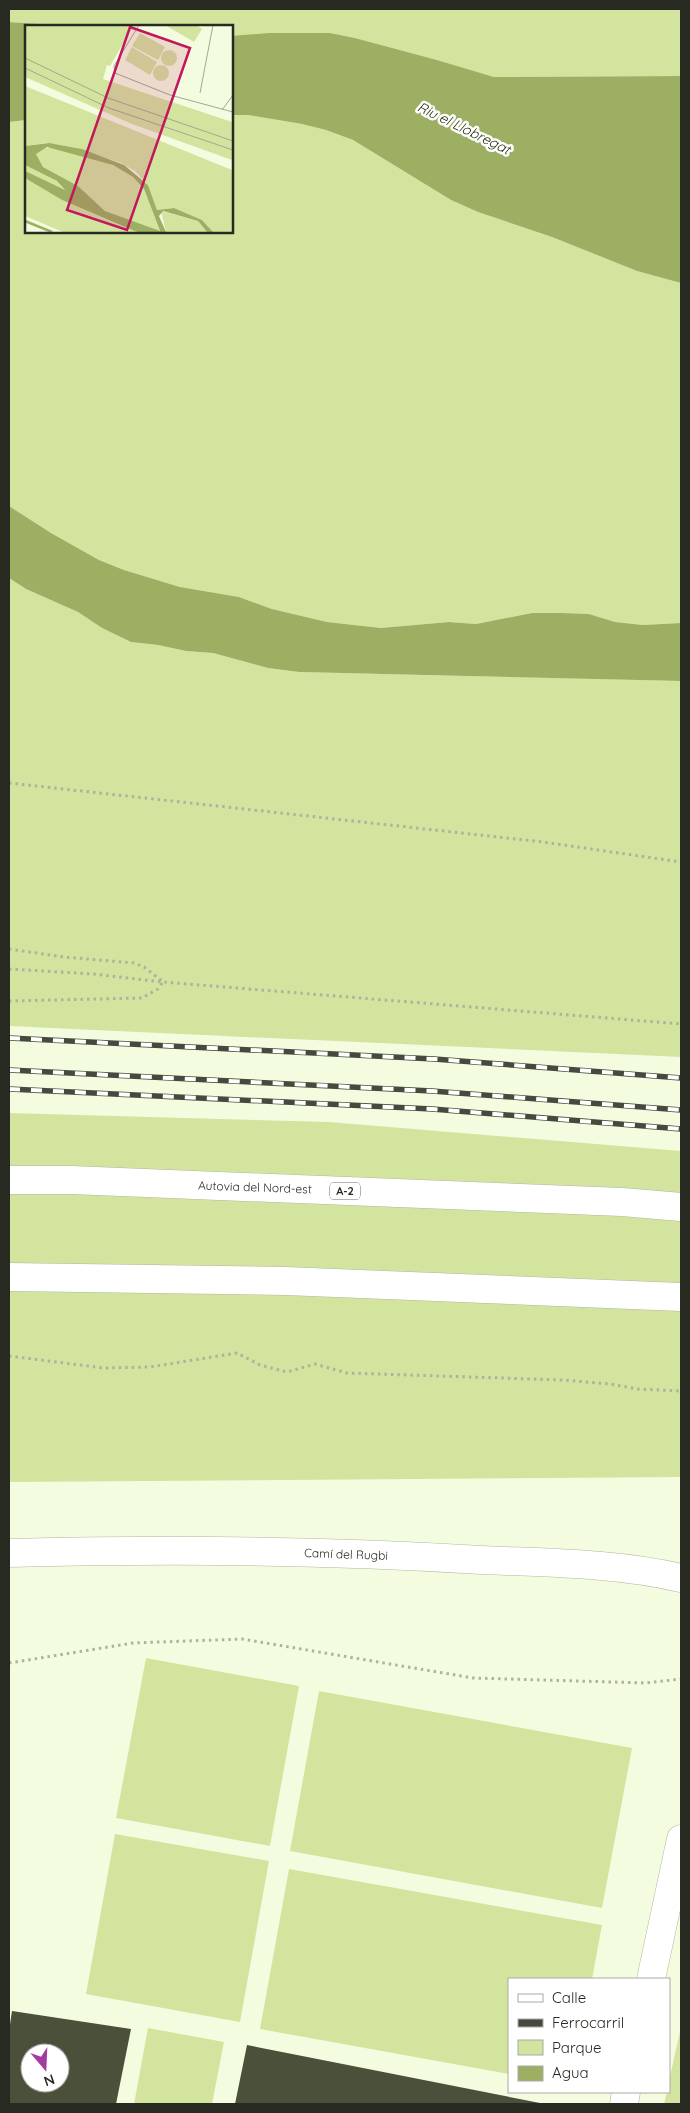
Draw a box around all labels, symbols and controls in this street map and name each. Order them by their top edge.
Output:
inset map [25,25,232,232]
water label: Riu el Llobregat [414,98,516,159]
street label: Autovia del Nord-est [198,1178,312,1196]
road number: A-2 [330,1182,360,1200]
street label: Camí del Rugbi [304,1545,388,1563]
legend [508,1978,670,2093]
text: Calle [552,1988,586,2007]
text: Ferrocarril [552,2013,624,2032]
text: Parque [552,2038,602,2057]
north arrow [20,2043,70,2093]
text: Agua [552,2063,589,2082]
text: N [41,2070,57,2090]

